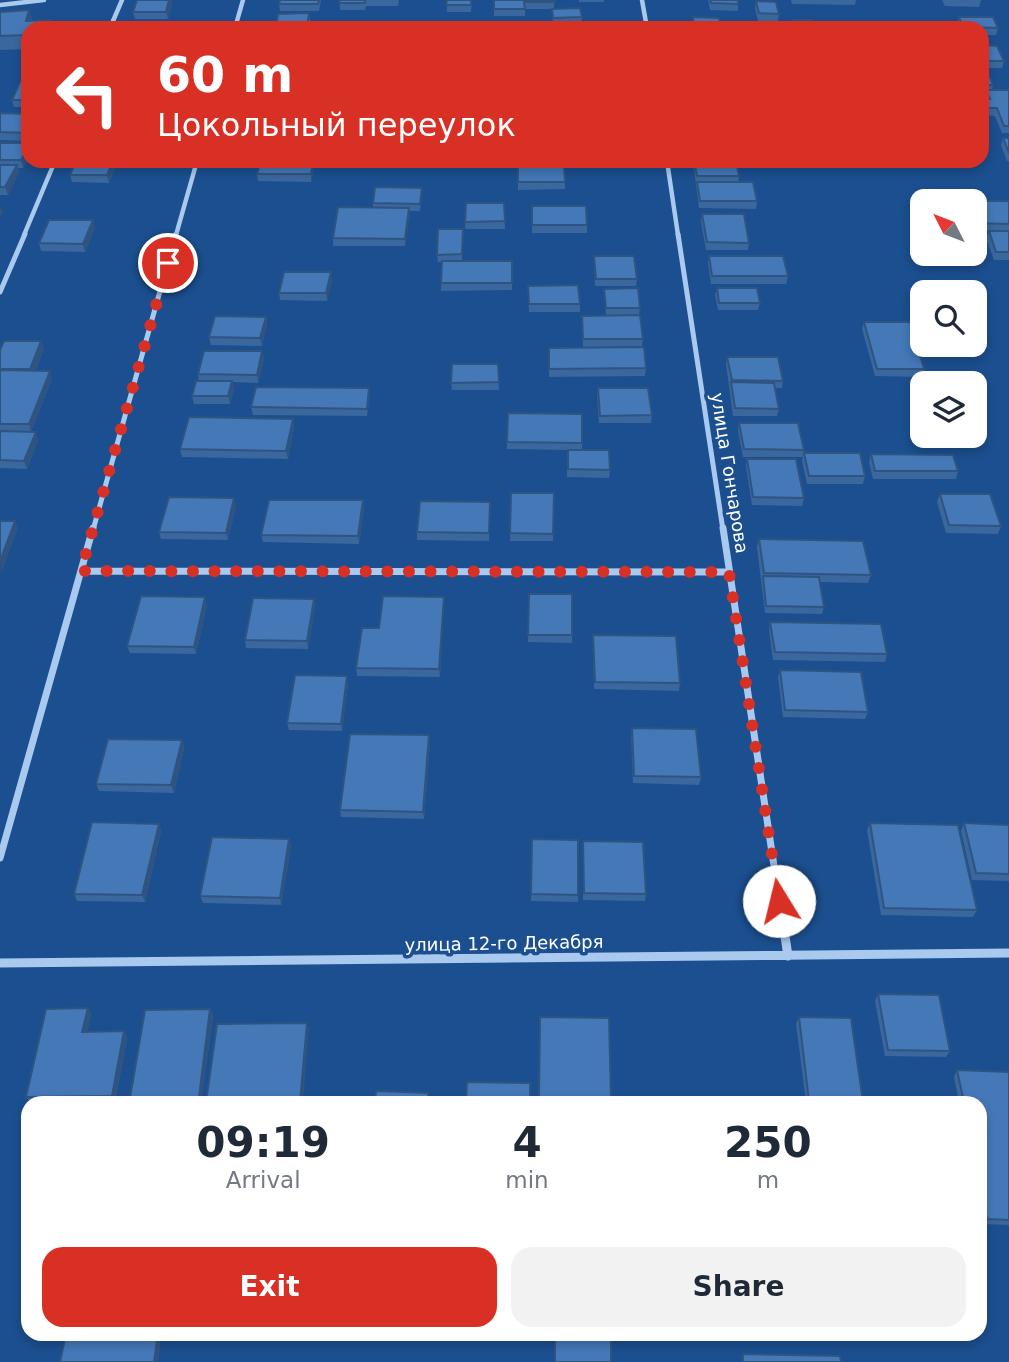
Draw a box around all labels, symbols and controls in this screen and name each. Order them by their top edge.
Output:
text: 60 m [157,47,293,104]
icon: left [42,49,133,140]
text: Цокольный переулок [157,106,516,144]
north arrow [910,189,987,266]
map controls [910,189,987,448]
pin [138,233,198,293]
icon: arrive [149,244,187,282]
button: search [910,280,987,357]
button: layers [910,371,987,448]
street label: улица Гончарова [707,391,753,555]
position arrow [742,864,816,938]
street label: улица 12-го Декабря [404,931,604,955]
text: 09:19 [196,1118,330,1167]
text: 4 [512,1118,542,1167]
text: 250 [724,1118,812,1167]
text: Arrival [226,1167,301,1193]
text: min [505,1167,549,1193]
text: m [757,1167,779,1193]
button: Exit [42,1247,497,1327]
button: Share [511,1247,966,1327]

